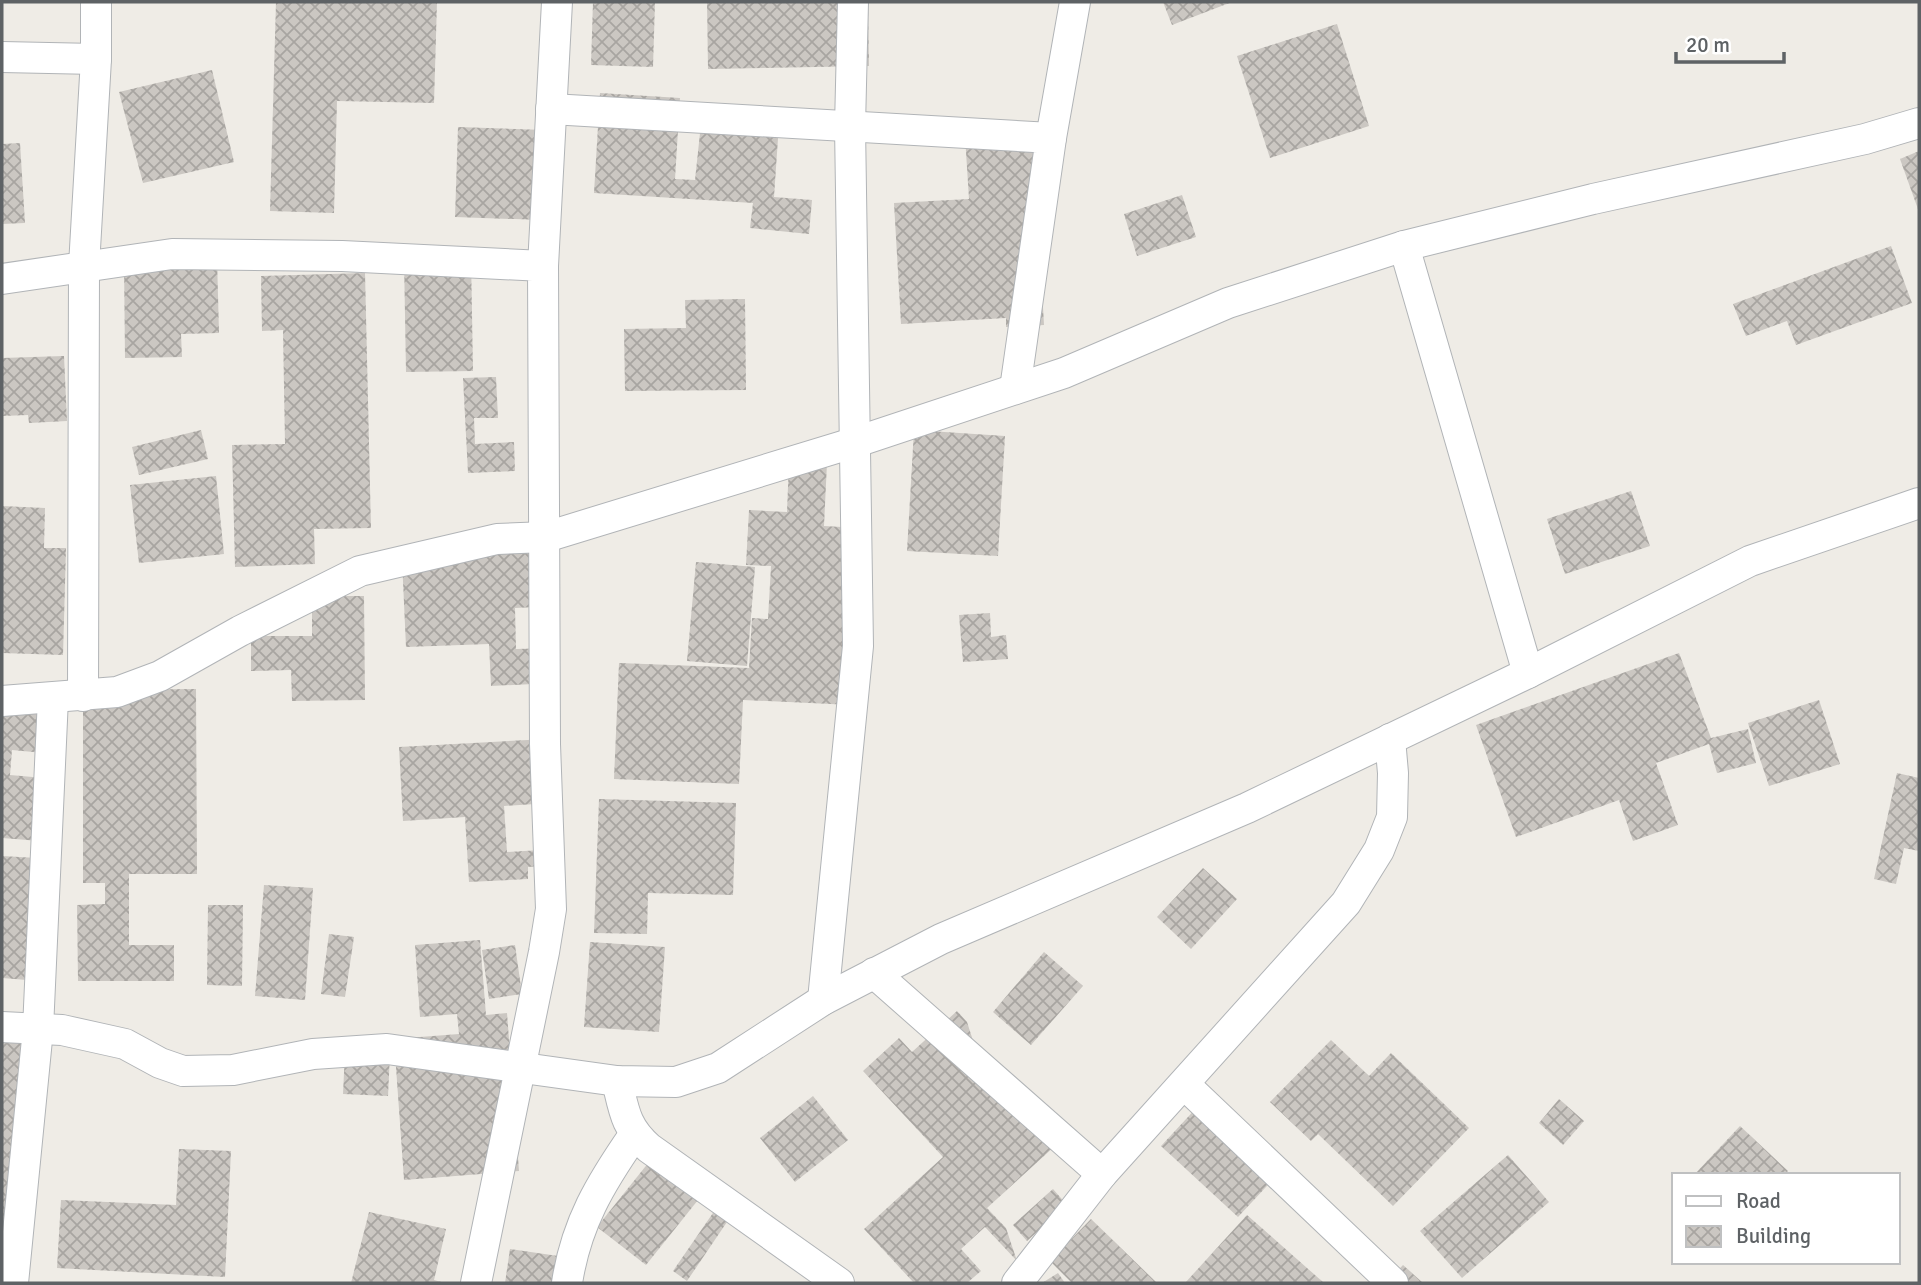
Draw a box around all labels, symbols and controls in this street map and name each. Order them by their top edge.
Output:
scale bar [1676,21,1784,65]
text: 20 m [1686,32,1730,58]
legend [1672,1173,1900,1264]
text: Road [1736,1188,1781,1214]
text: Building [1736,1223,1811,1249]

